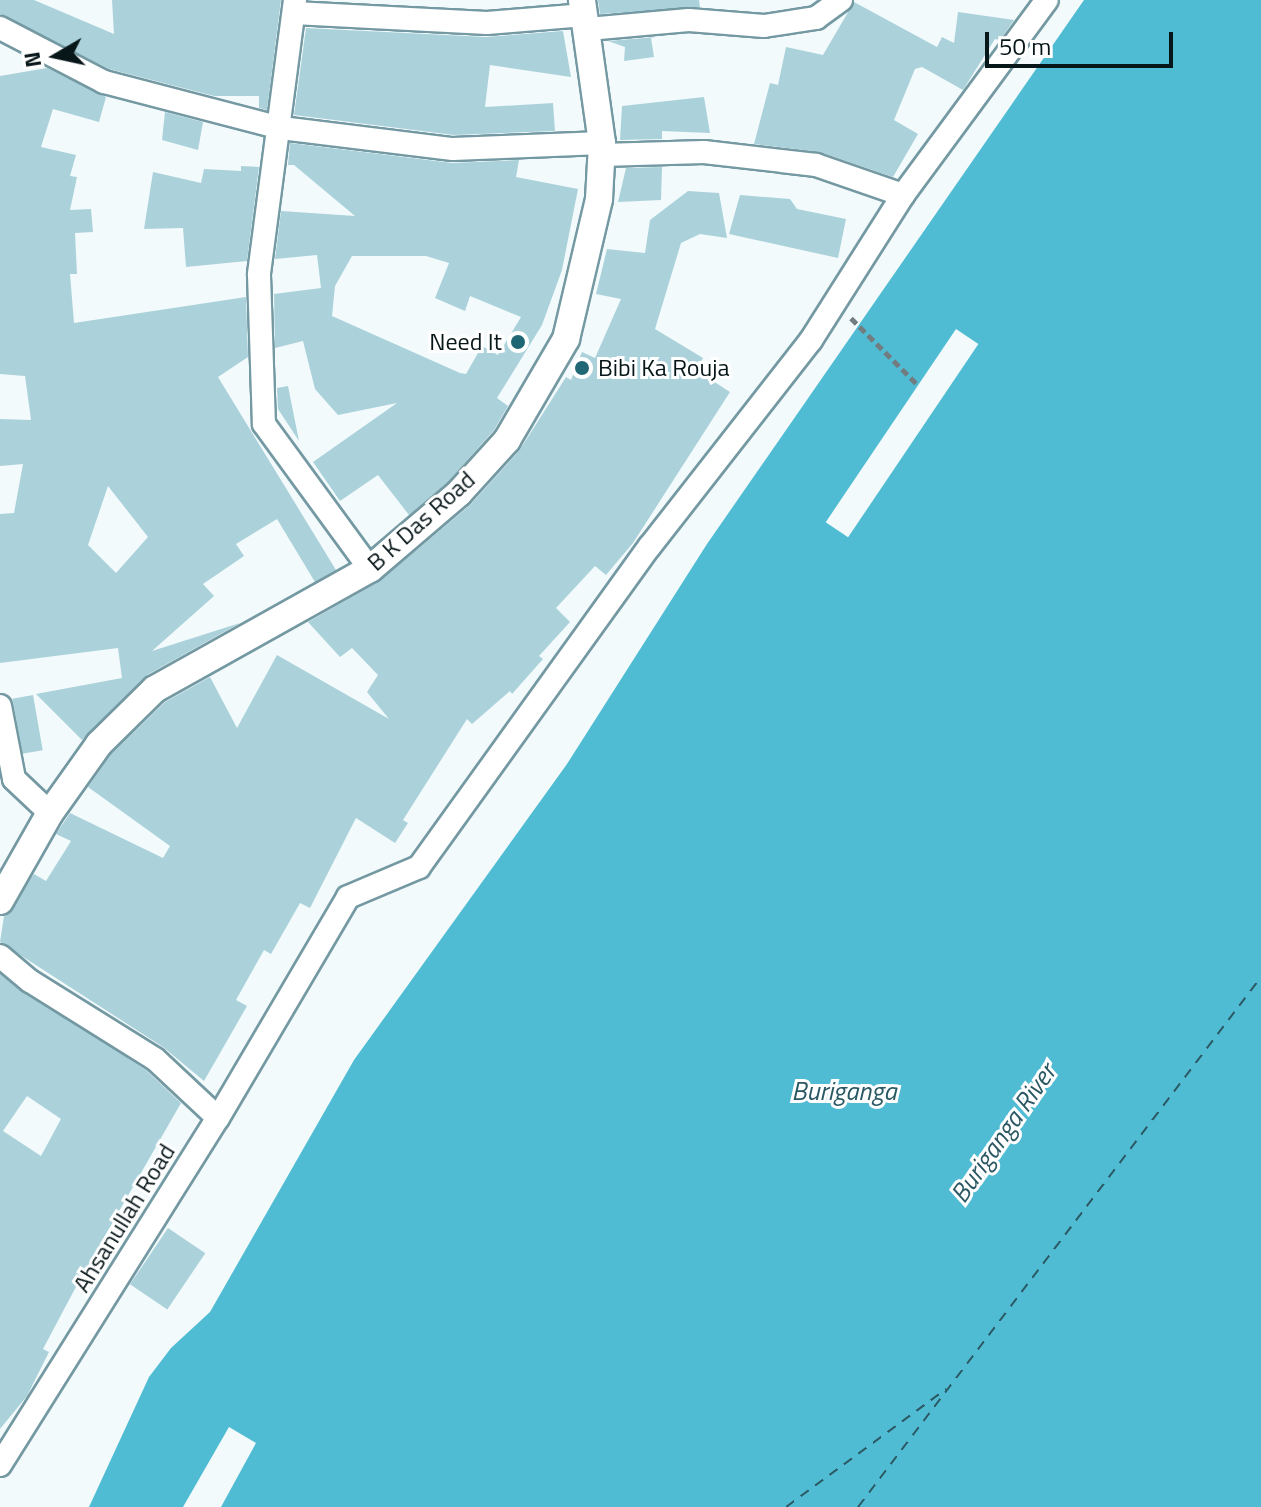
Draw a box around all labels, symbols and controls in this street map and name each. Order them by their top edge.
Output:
north arrow [16,16,96,96]
scale bar [989,16,1177,66]
text: 50 m [999,28,1051,64]
text: N [14,50,50,70]
place label: Need It [429,328,502,356]
marker: Need It [509,333,527,351]
place label: Bibi Ka Rouja [598,354,729,382]
marker: Bibi Ka Rouja [573,359,591,377]
street label: B K Das Road [361,465,481,577]
water label: Buriganga River [944,1058,1062,1208]
water label: Buriganga [792,1075,896,1107]
street label: Ahsanullah Road [67,1139,181,1297]

